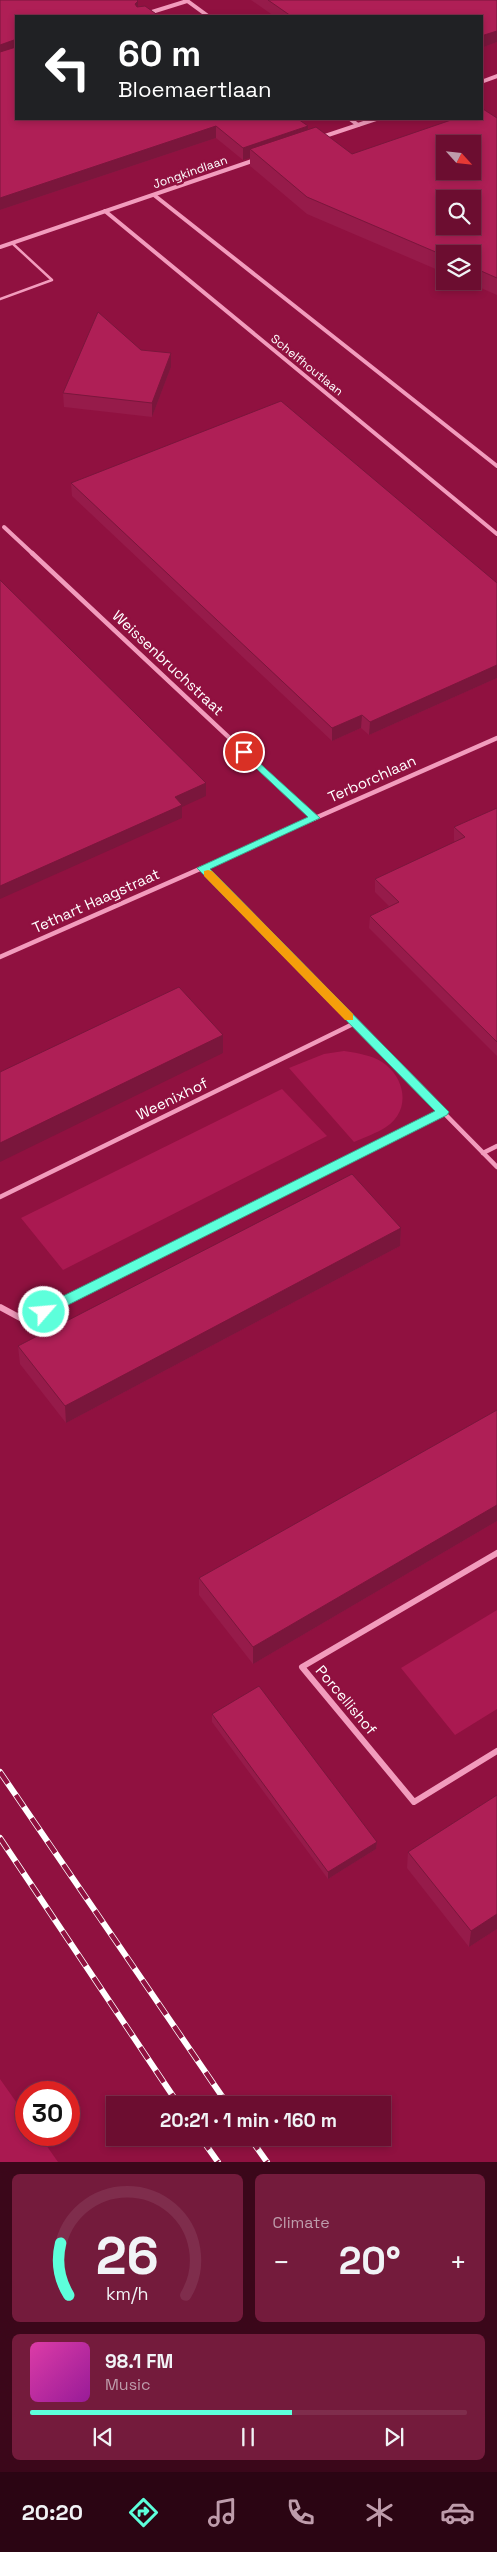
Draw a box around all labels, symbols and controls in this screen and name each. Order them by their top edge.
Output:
text: 60 m [118,32,201,76]
icon: left [35,35,100,100]
text: Bloemaertlaan [118,75,271,103]
north arrow [436,135,481,180]
map controls [436,135,481,290]
street label: Jongkindlaan [151,152,229,192]
button: search [436,190,481,235]
button: layers [436,245,481,290]
street label: Schelfhoutlaan [267,331,347,399]
street label: Weissenbruchstraat [109,606,228,719]
pin [223,731,265,773]
icon: arrive [230,738,258,766]
street label: Terborchlaan [325,751,419,806]
street label: Tethart Haagstraat [29,864,162,937]
street label: Weenixhof [133,1073,211,1124]
position arrow [17,1285,69,1337]
street label: Porcellishof [312,1661,381,1739]
speed limit sign: 30 [15,2081,80,2146]
text: 20:21 · 1 min · 160 m [160,2108,337,2133]
text: Climate [273,2212,330,2233]
text: 26 [96,2223,159,2289]
text: 20° [339,2237,401,2285]
text: − [273,2244,290,2280]
text: + [450,2244,467,2280]
text: km/h [106,2282,149,2305]
text: 98.1 FM [105,2349,173,2374]
text: Music [105,2374,151,2395]
icon: previous [89,2423,117,2451]
icon: pause [234,2423,262,2451]
icon: next [380,2423,408,2451]
icon: directions [126,2495,161,2530]
icon: music [205,2495,240,2530]
icon: phone [283,2495,318,2530]
icon: climate [362,2495,397,2530]
icon: car [440,2495,475,2530]
text: 20:20 [22,2498,83,2526]

